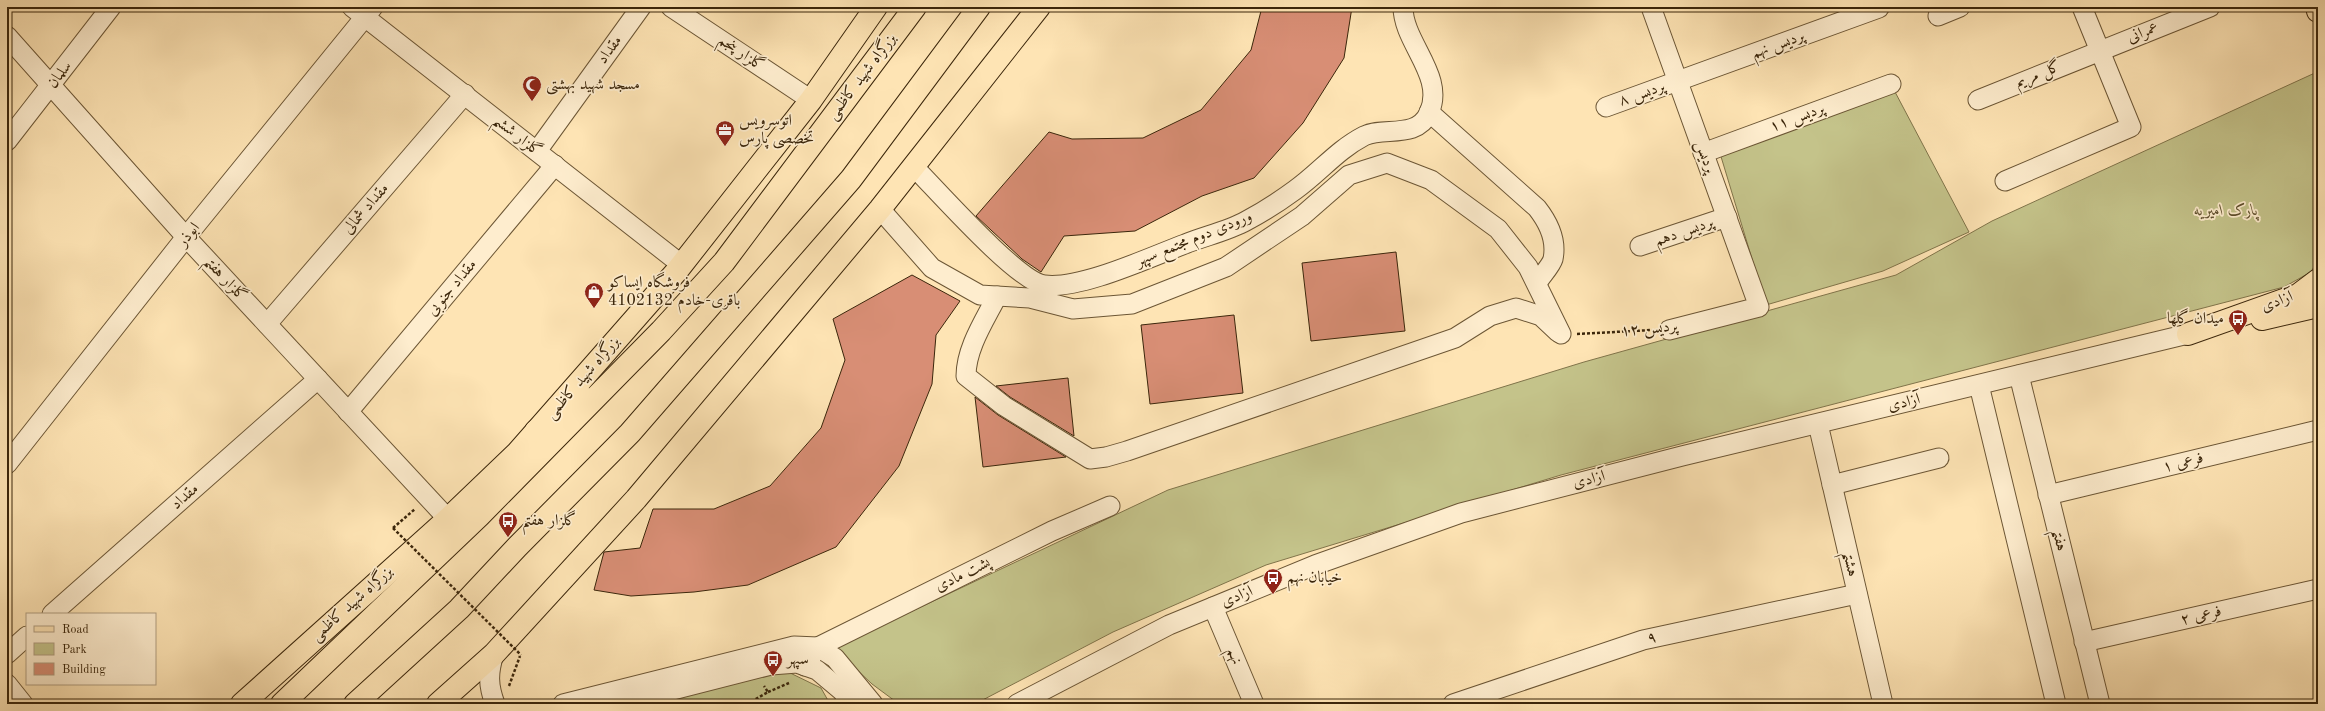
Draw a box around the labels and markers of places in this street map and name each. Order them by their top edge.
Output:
mosque icon: مسجد شهید بهشتی [521,74,543,102]
place label: مسجد شهید بهشتی [546,77,640,95]
place label: اتوسرویس تخصصی پارس [739,113,814,149]
office icon: اتوسرویس تخصصی پارس [714,119,736,147]
place label: فروشگاه ایساکو باقری-خادم 4102132 [606,271,740,314]
shop icon: فروشگاه ایساکو باقری-خادم 4102132 [583,281,605,309]
place label: میدان گلها [2167,308,2224,327]
bus stop icon: میدان گلها [2227,308,2249,336]
bus stop icon: گلزار هفتم [497,510,519,538]
place label: گلزار هفتم [522,510,577,536]
bus stop icon: خیابان نهم [1262,567,1284,595]
place label: خیابان نهم [1287,570,1342,592]
bus stop icon: سپهر [762,649,784,677]
place label: سپهر [785,652,809,670]

